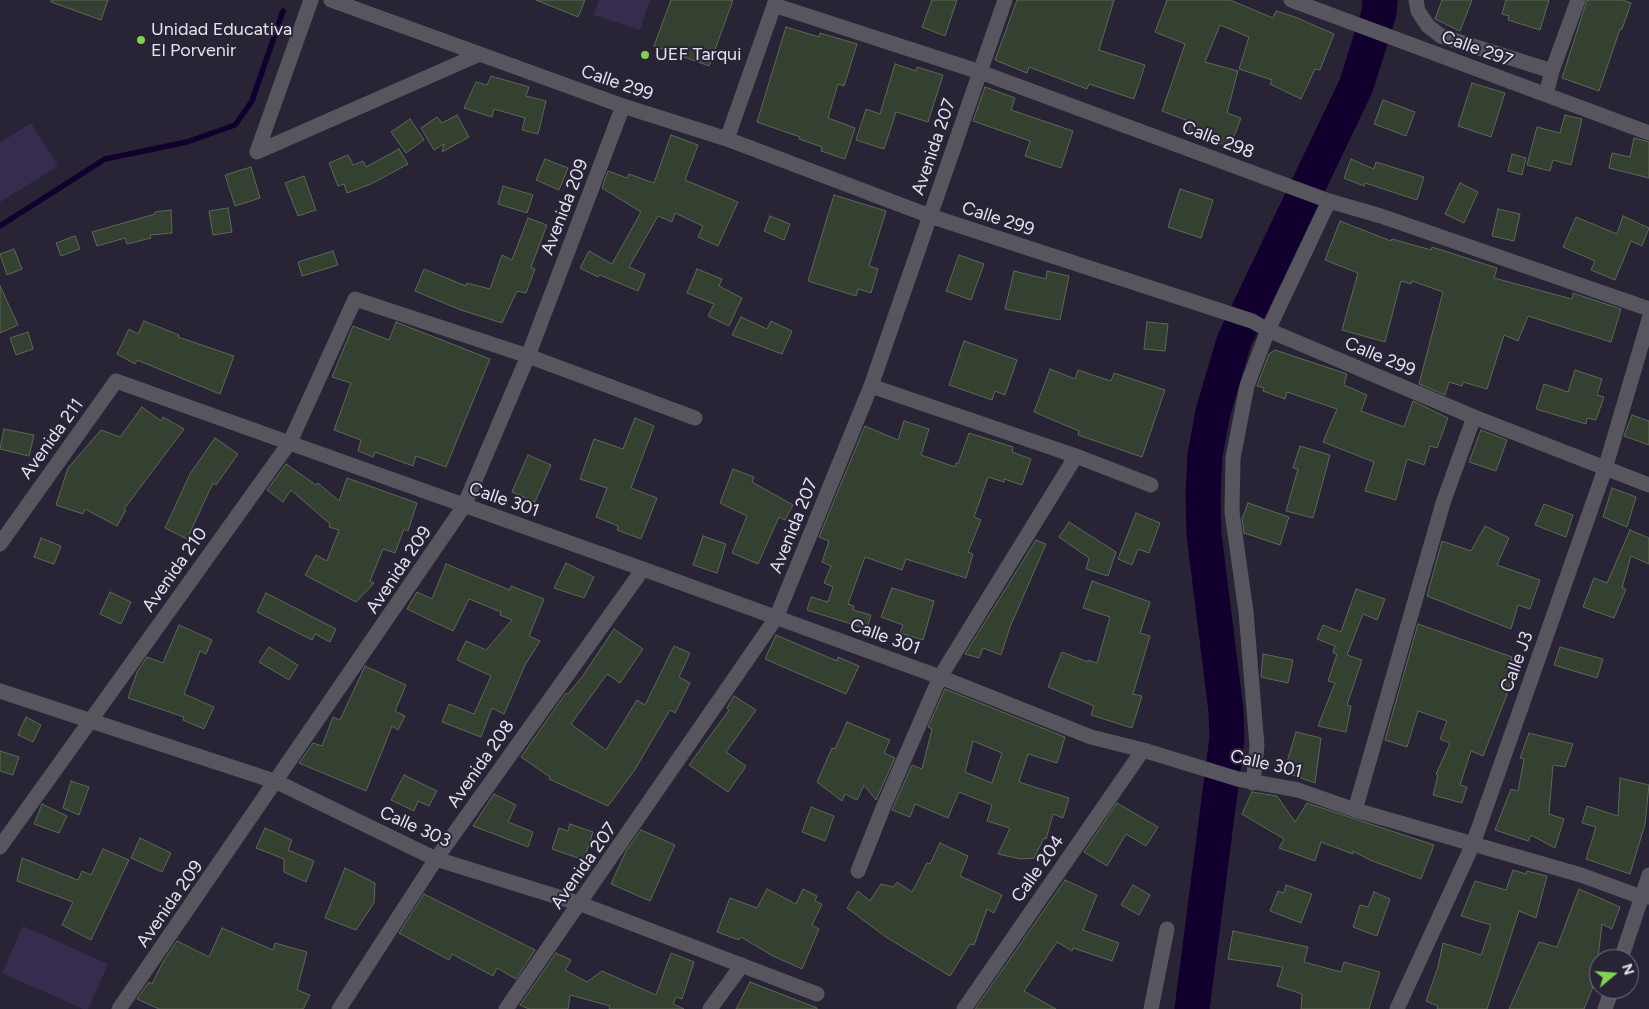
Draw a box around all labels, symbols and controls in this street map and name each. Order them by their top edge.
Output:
place label: Unidad Educativa El Porvenir [151,19,292,62]
street label: Calle 297 [1438,26,1516,72]
marker: Unidad Educativa El Porvenir [135,34,147,46]
place label: UEF Tarqui [655,44,741,66]
marker: UEF Tarqui [639,49,651,61]
street label: Calle 299 [578,61,656,105]
street label: Avenida 207 [907,96,961,198]
street label: Calle 298 [1179,116,1257,164]
street label: Avenida 209 [537,156,593,258]
street label: Calle 299 [959,197,1037,241]
street label: Calle 299 [1341,332,1419,382]
street label: Avenida 211 [16,395,88,483]
street label: Avenida 207 [765,475,823,577]
street label: Calle 301 [466,478,542,522]
street label: Avenida 209 [362,522,436,618]
street label: Avenida 210 [138,524,212,616]
street label: Calle 301 [847,614,923,660]
street label: Calle J3 [1496,629,1538,695]
street label: Avenida 208 [443,716,519,812]
street label: Calle 301 [1228,745,1304,783]
street label: Calle 303 [376,802,454,852]
street label: Avenida 207 [546,819,622,913]
street label: Calle 204 [1007,831,1069,907]
street label: Avenida 209 [132,856,208,952]
north arrow [1589,949,1639,999]
text: N [1618,962,1638,977]

